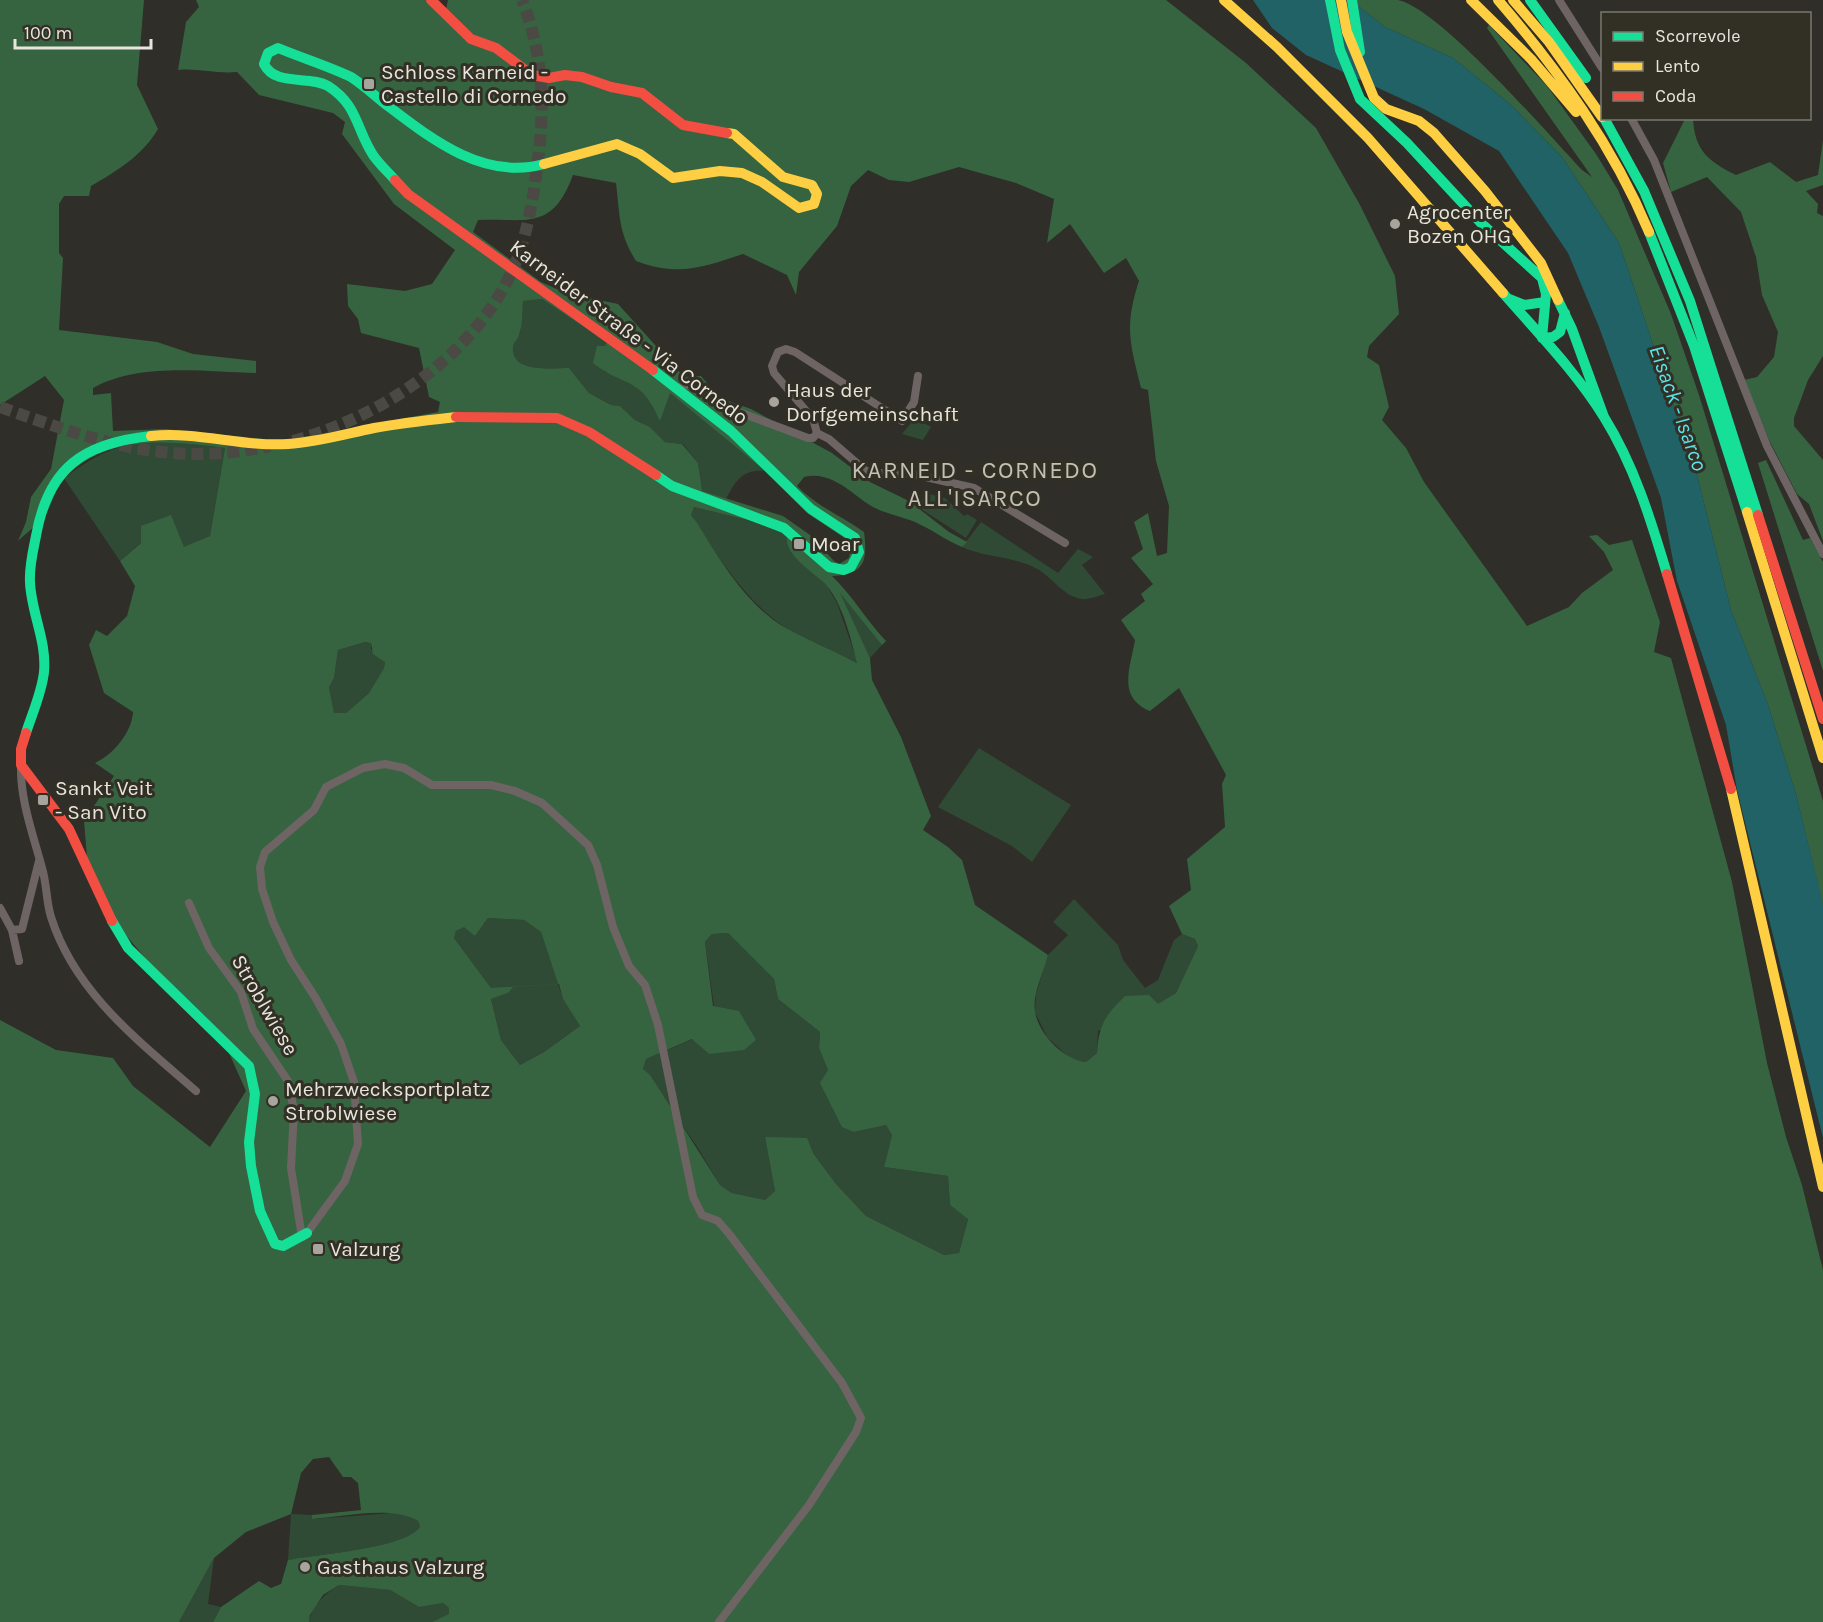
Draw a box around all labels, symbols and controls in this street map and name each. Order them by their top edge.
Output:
scale bar [15,12,152,50]
legend [1601,12,1811,120]
text: 100 m [24,22,72,44]
text: Scorrevole [1655,25,1740,47]
text: Lento [1655,55,1700,77]
place label: Schloss Karneid - Castello di Cornedo [381,60,566,108]
marker: Schloss Karneid - Castello di Cornedo [362,77,376,91]
text: Coda [1655,85,1696,107]
place label: Agrocenter Bozen OHG [1407,200,1511,248]
marker: Agrocenter Bozen OHG [1388,217,1402,231]
street label: Karneider Straße - Via Cornedo [505,235,753,429]
water label: Eisack - Isarco [1643,342,1713,475]
place label: Haus der Dorfgemeinschaft [786,378,959,426]
marker: Haus der Dorfgemeinschaft [767,395,781,409]
district label: KARNEID - CORNEDO ALL'ISARCO [852,456,1098,512]
place label: Moar [811,532,860,556]
marker: Moar [792,537,806,551]
place label: Sankt Veit - San Vito [55,776,153,824]
marker: Sankt Veit - San Vito [36,793,50,807]
street label: Stroblwiese [227,950,303,1060]
place label: Mehrzwecksportplatz Stroblwiese [285,1077,490,1125]
marker: Mehrzwecksportplatz Stroblwiese [266,1094,280,1108]
place label: Valzurg [330,1237,401,1261]
marker: Valzurg [311,1242,325,1256]
place label: Gasthaus Valzurg [317,1555,485,1579]
marker: Gasthaus Valzurg [298,1560,312,1574]

